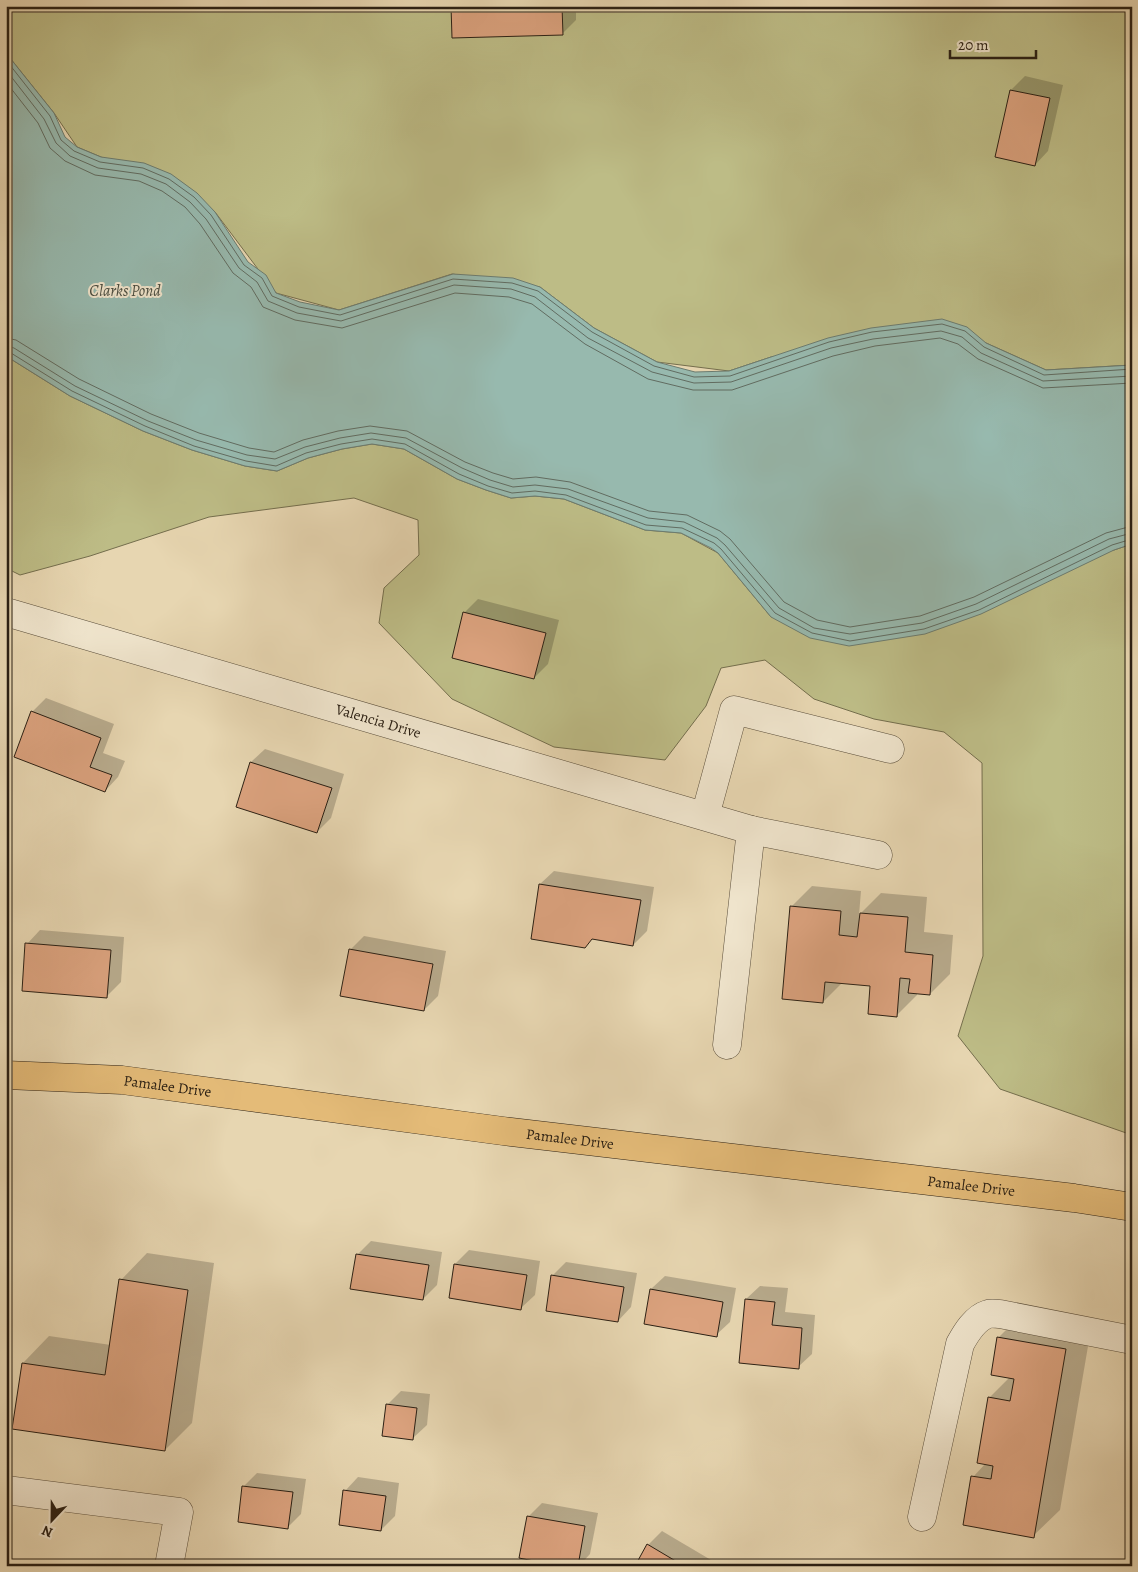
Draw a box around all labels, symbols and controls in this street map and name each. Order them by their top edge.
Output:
scale bar [950,28,1037,60]
text: 20 m [958,35,989,55]
water label: Clarks Pond [89,280,161,302]
street label: Valencia Drive [332,699,424,743]
street label: Pamalee Drive [122,1070,213,1102]
street label: Pamalee Drive [525,1124,615,1154]
street label: Pamalee Drive [926,1171,1017,1201]
north arrow [28,1494,78,1544]
text: N [39,1521,56,1542]

